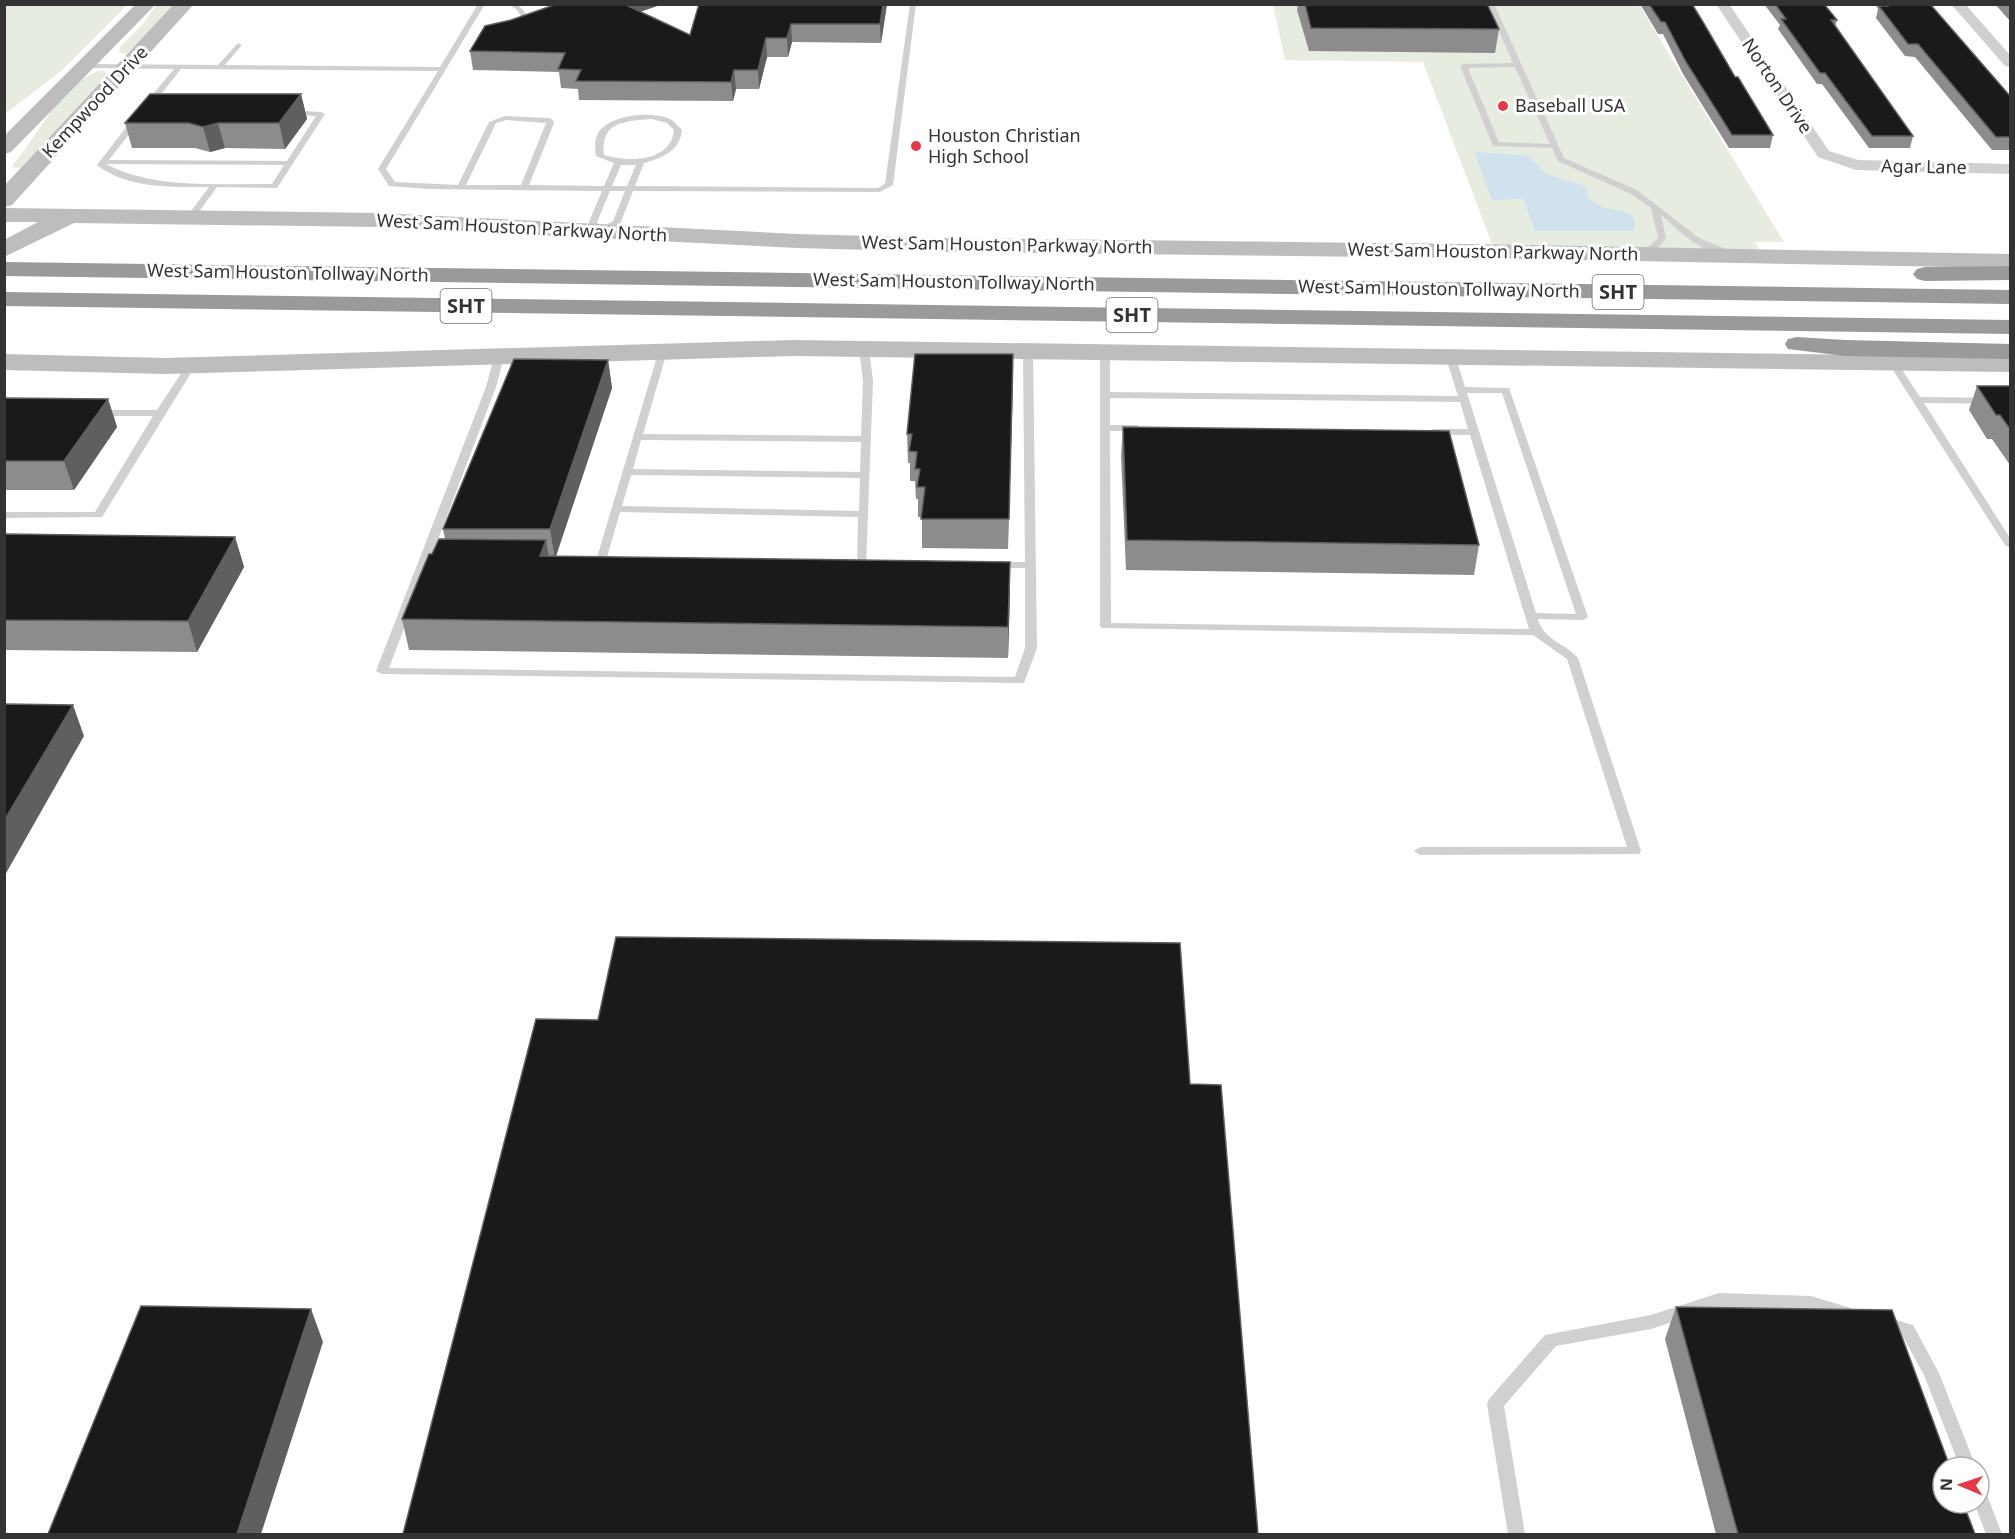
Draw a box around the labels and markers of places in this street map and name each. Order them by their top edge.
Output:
place label: Baseball USA [1515,93,1626,117]
marker: Baseball USA [1496,99,1510,113]
place label: Houston Christian High School [928,123,1081,168]
marker: Houston Christian High School [909,139,923,153]

